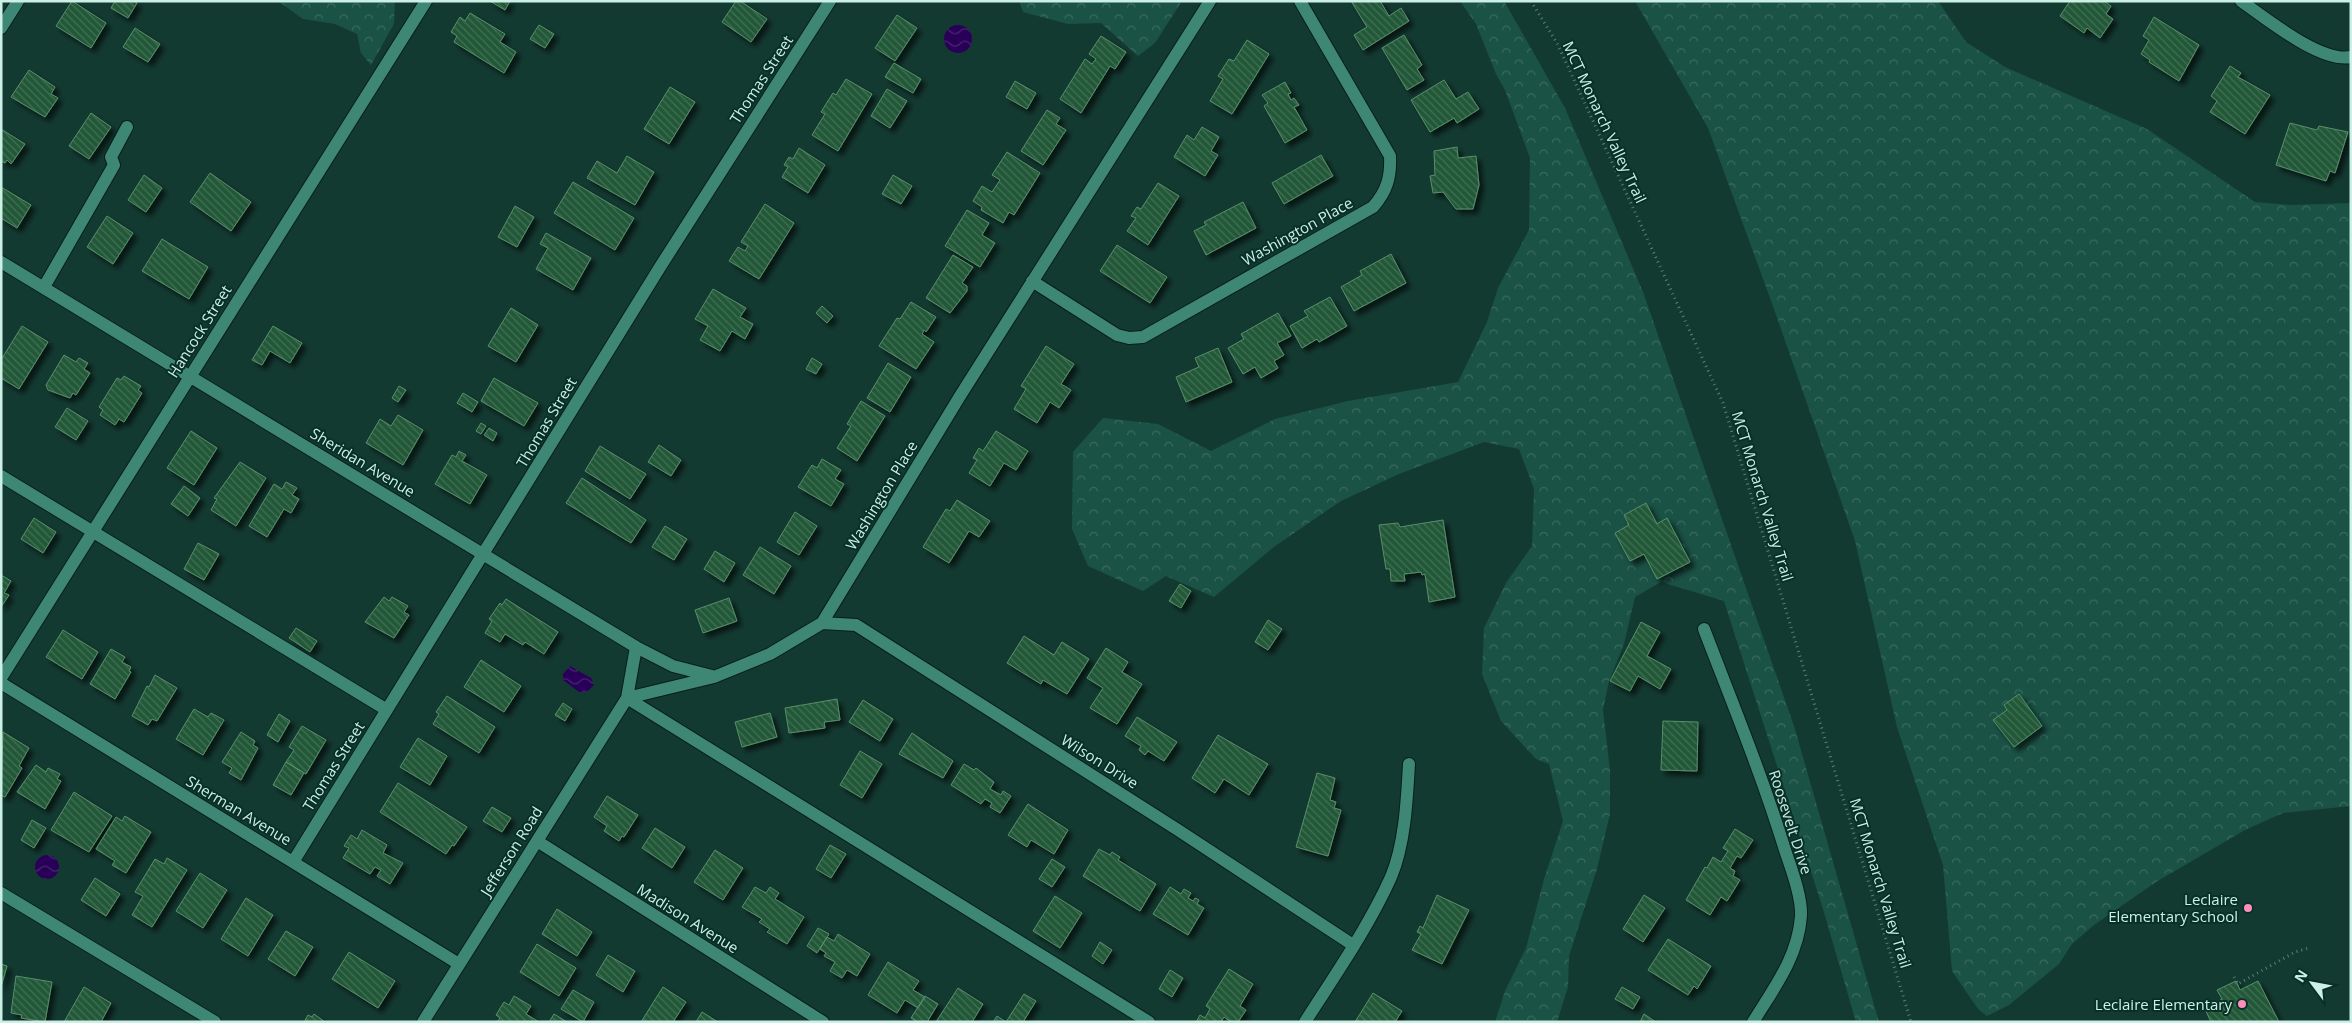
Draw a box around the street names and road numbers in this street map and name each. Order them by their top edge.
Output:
street label: Thomas Street [725,31,797,127]
street label: MCT Monarch Valley Trail [1559,38,1651,206]
street label: Washington Place [1238,192,1356,270]
street label: Hancock Street [163,281,235,381]
street label: Thomas Street [511,373,581,471]
street label: MCT Monarch Valley Trail [1728,409,1798,583]
street label: Sheridan Avenue [307,423,419,501]
street label: Washington Place [841,437,921,553]
street label: Thomas Street [298,718,368,814]
street label: Wilson Drive [1058,729,1142,793]
street label: Roosevelt Drive [1765,767,1817,877]
street label: Sherman Avenue [183,771,295,849]
street label: MCT Monarch Valley Trail [1846,796,1916,970]
street label: Jefferson Road [474,802,547,901]
street label: Madison Avenue [633,879,743,957]

